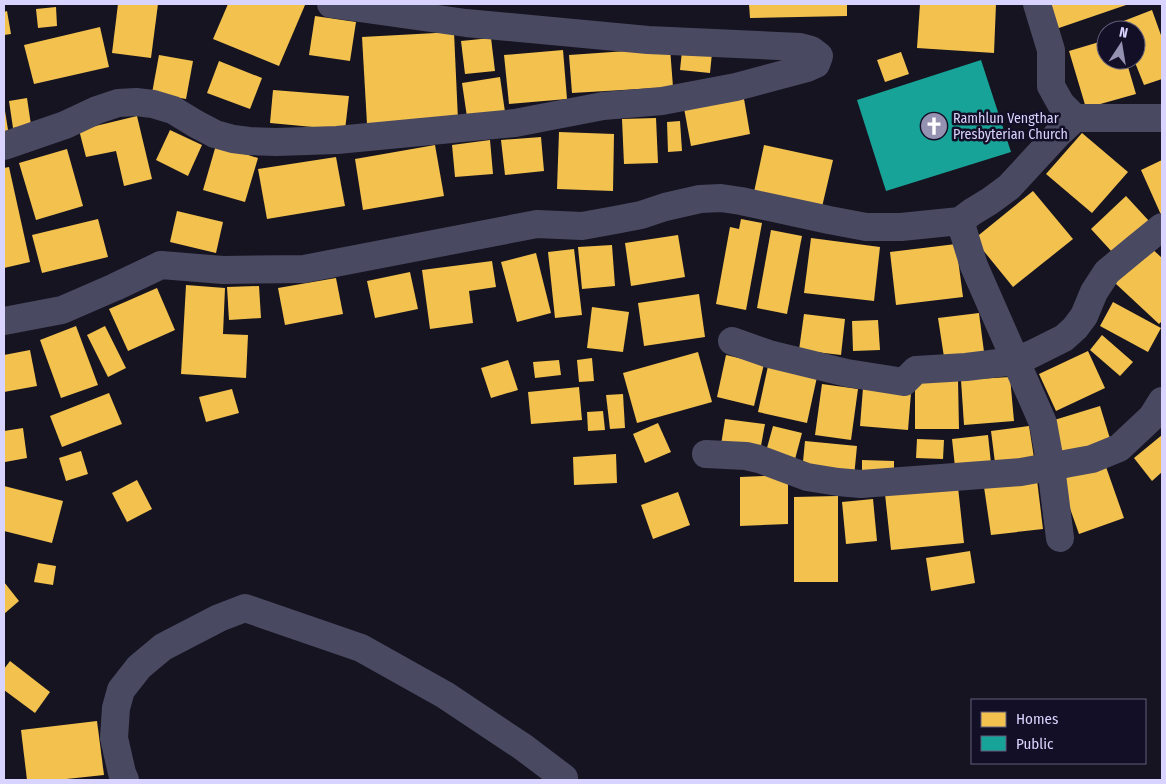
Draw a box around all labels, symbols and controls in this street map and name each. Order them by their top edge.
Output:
north arrow [1096,20,1146,70]
text: N [1118,24,1129,42]
place label: Ramhlun Vengthar Presbyterian Church [953,110,1068,143]
church icon: Ramhlun Vengthar Presbyterian Church [919,111,949,141]
legend [971,699,1146,764]
text: Homes [1016,710,1058,728]
text: Public [1016,735,1054,753]

